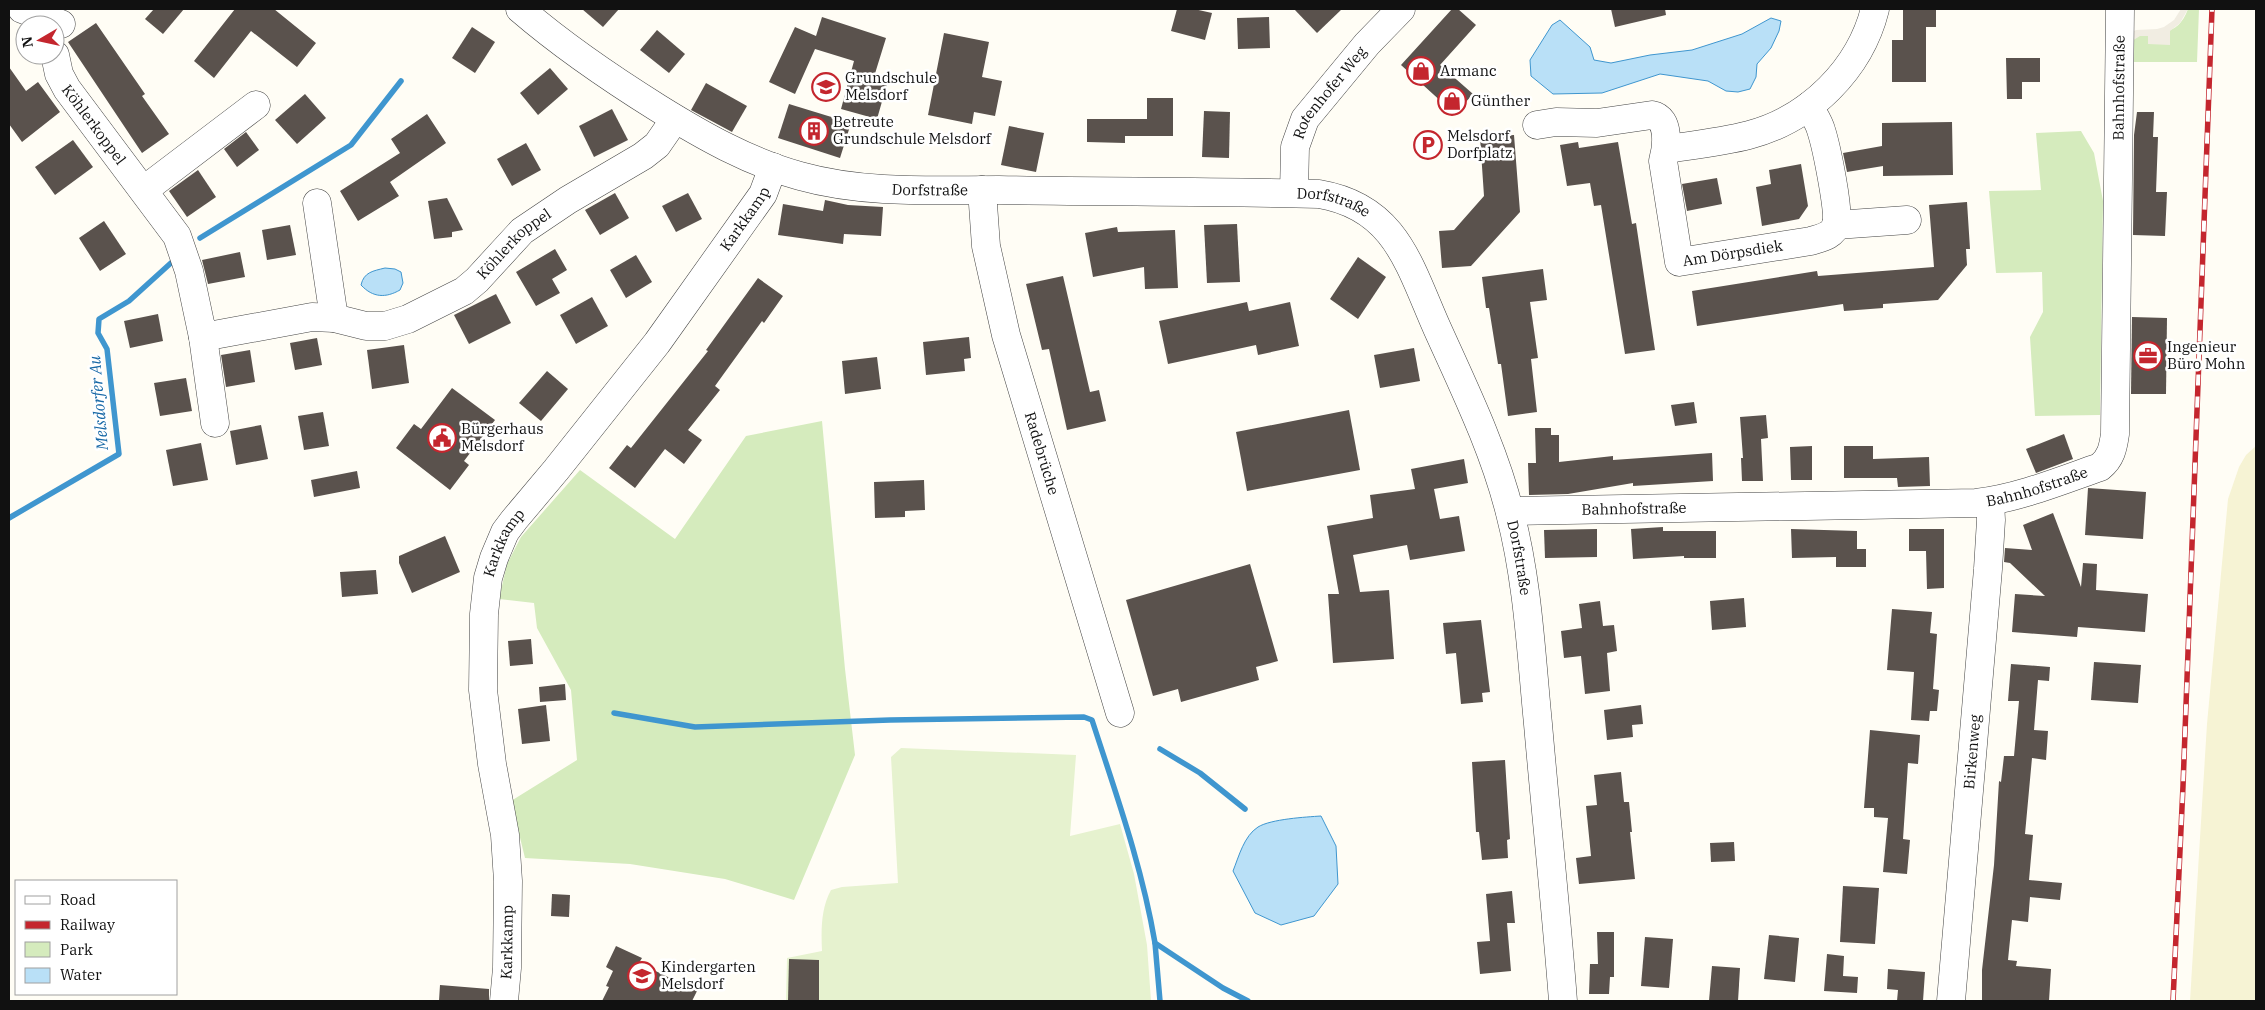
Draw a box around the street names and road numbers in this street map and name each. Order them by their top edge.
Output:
street label: Bahnhofstraße [2108,35,2129,140]
street label: Rotenhofer Weg [1289,42,1370,142]
street label: Köhlerkoppel [58,80,130,168]
street label: Dorfstraße [891,179,968,199]
street label: Dorfstraße [1297,183,1374,221]
street label: Karkkamp [715,184,774,255]
street label: Köhlerkoppel [473,204,555,283]
street label: Am Dörpsdiek [1681,236,1784,270]
street label: Radebrüche [1021,409,1064,497]
street label: Bahnhofstraße [1984,462,2090,510]
street label: Bahnhofstraße [1581,498,1687,519]
street label: Karkkamp [479,504,529,579]
street label: Dorfstraße [1503,518,1535,596]
street label: Birkenweg [1959,714,1985,790]
street label: Karkkamp [496,905,517,980]

